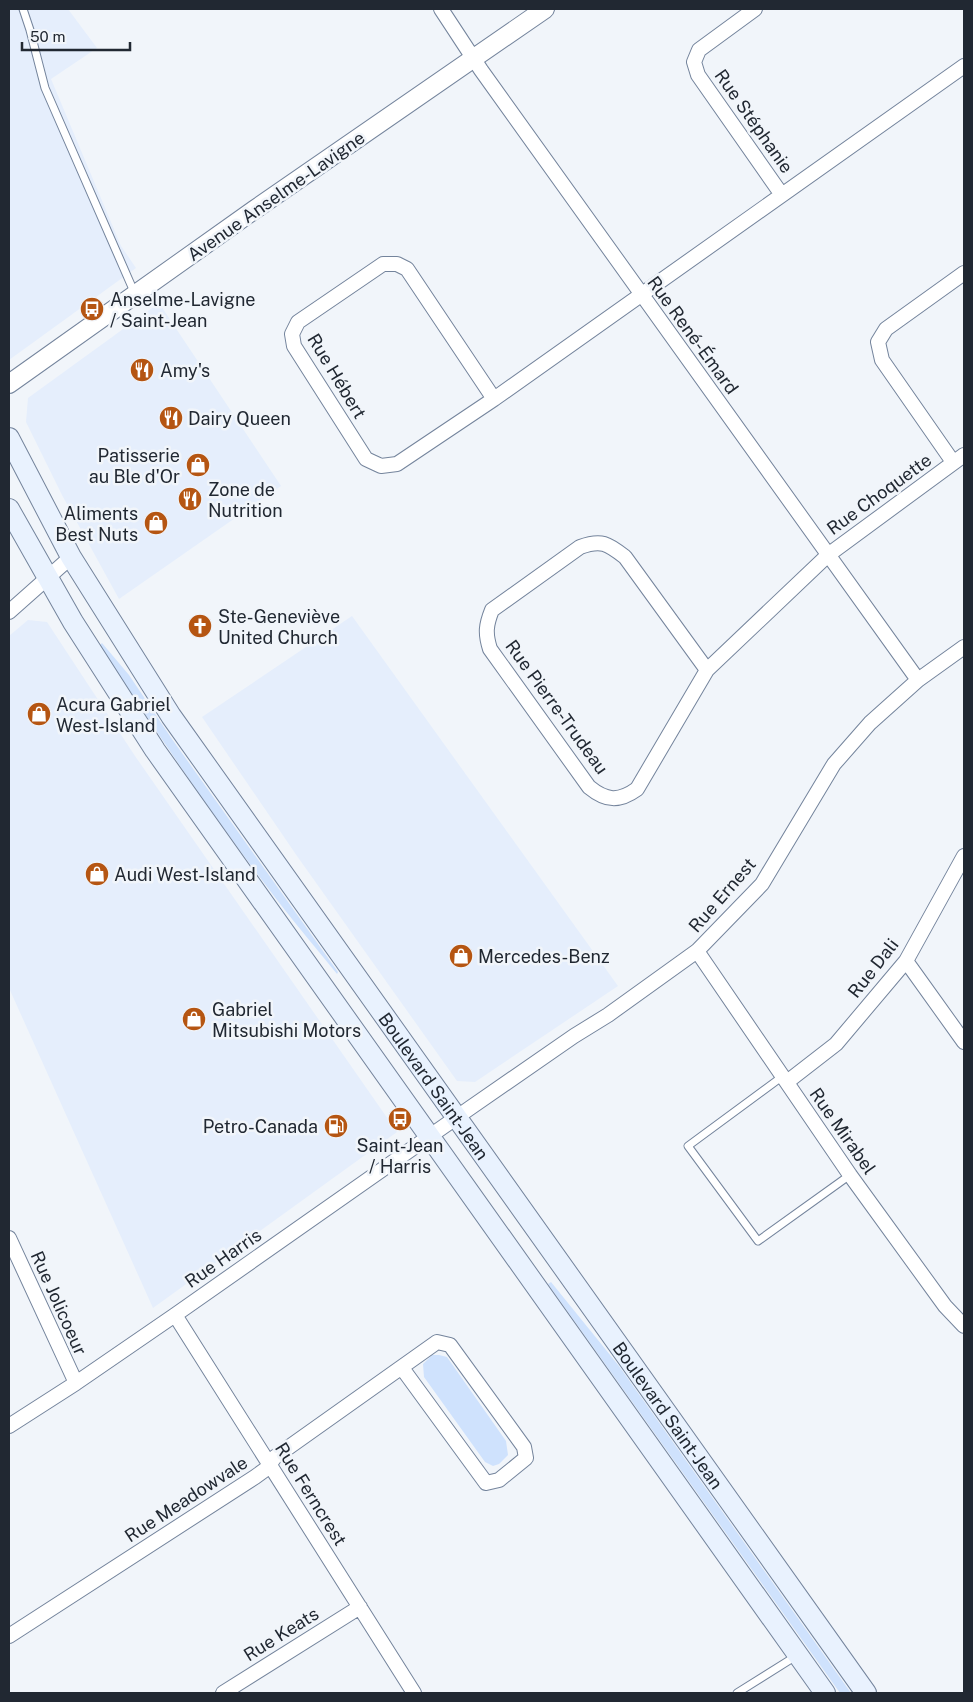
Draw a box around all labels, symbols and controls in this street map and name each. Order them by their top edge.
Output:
scale bar [22,20,130,52]
text: 50 m [30,28,65,45]
street label: Rue Stéphanie [711,65,797,177]
street label: Avenue Anselme-Lavigne [183,127,369,265]
street label: Rue René-Émard [643,271,744,398]
place label: Anselme-Lavigne / Saint-Jean [110,289,256,331]
bus stop icon: Anselme-Lavigne / Saint-Jean [79,296,105,322]
street label: Rue Hébert [303,330,371,422]
restaurant icon: Amy's [129,357,155,383]
place label: Amy's [160,360,210,381]
restaurant icon: Dairy Queen [158,405,184,431]
place label: Dairy Queen [188,408,291,429]
place label: Patisserie au Ble d'Or [89,445,180,487]
street label: Rue Choquette [823,449,935,539]
shop icon: Patisserie au Ble d'Or [185,452,211,478]
place label: Zone de Nutrition [208,479,283,521]
restaurant icon: Zone de Nutrition [177,486,203,512]
place label: Aliments Best Nuts [55,503,138,545]
shop icon: Aliments Best Nuts [143,510,169,536]
place label: Ste-Geneviève United Church [218,606,340,648]
church icon: Ste-Geneviève United Church [187,613,213,639]
street label: Rue Pierre-Trudeau [501,636,613,778]
place label: Acura Gabriel West-Island [56,694,171,736]
shop icon: Acura Gabriel West-Island [26,701,52,727]
street label: Rue Ernest [684,854,760,936]
shop icon: Audi West-Island [84,861,110,887]
place label: Audi West-Island [114,864,256,885]
street label: Rue Dali [843,934,903,1002]
shop icon: Mercedes-Benz [448,943,474,969]
place label: Mercedes-Benz [478,946,610,967]
place label: Gabriel Mitsubishi Motors [212,999,361,1041]
shop icon: Gabriel Mitsubishi Motors [181,1006,207,1032]
street label: Boulevard Saint-Jean [375,1008,494,1164]
street label: Rue Mirabel [806,1084,880,1178]
bus stop icon: Saint-Jean / Harris [387,1106,413,1132]
fuel station icon: Petro-Canada [323,1113,349,1139]
place label: Petro-Canada [203,1116,318,1137]
place label: Saint-Jean / Harris [357,1135,443,1177]
street label: Rue Harris [181,1224,265,1292]
street label: Rue Jolicoeur [27,1248,91,1358]
street label: Boulevard Saint-Jean [609,1338,728,1493]
street label: Rue Ferncrest [271,1439,351,1549]
street label: Rue Meadowvale [121,1452,251,1546]
street label: Rue Keats [240,1603,322,1665]

